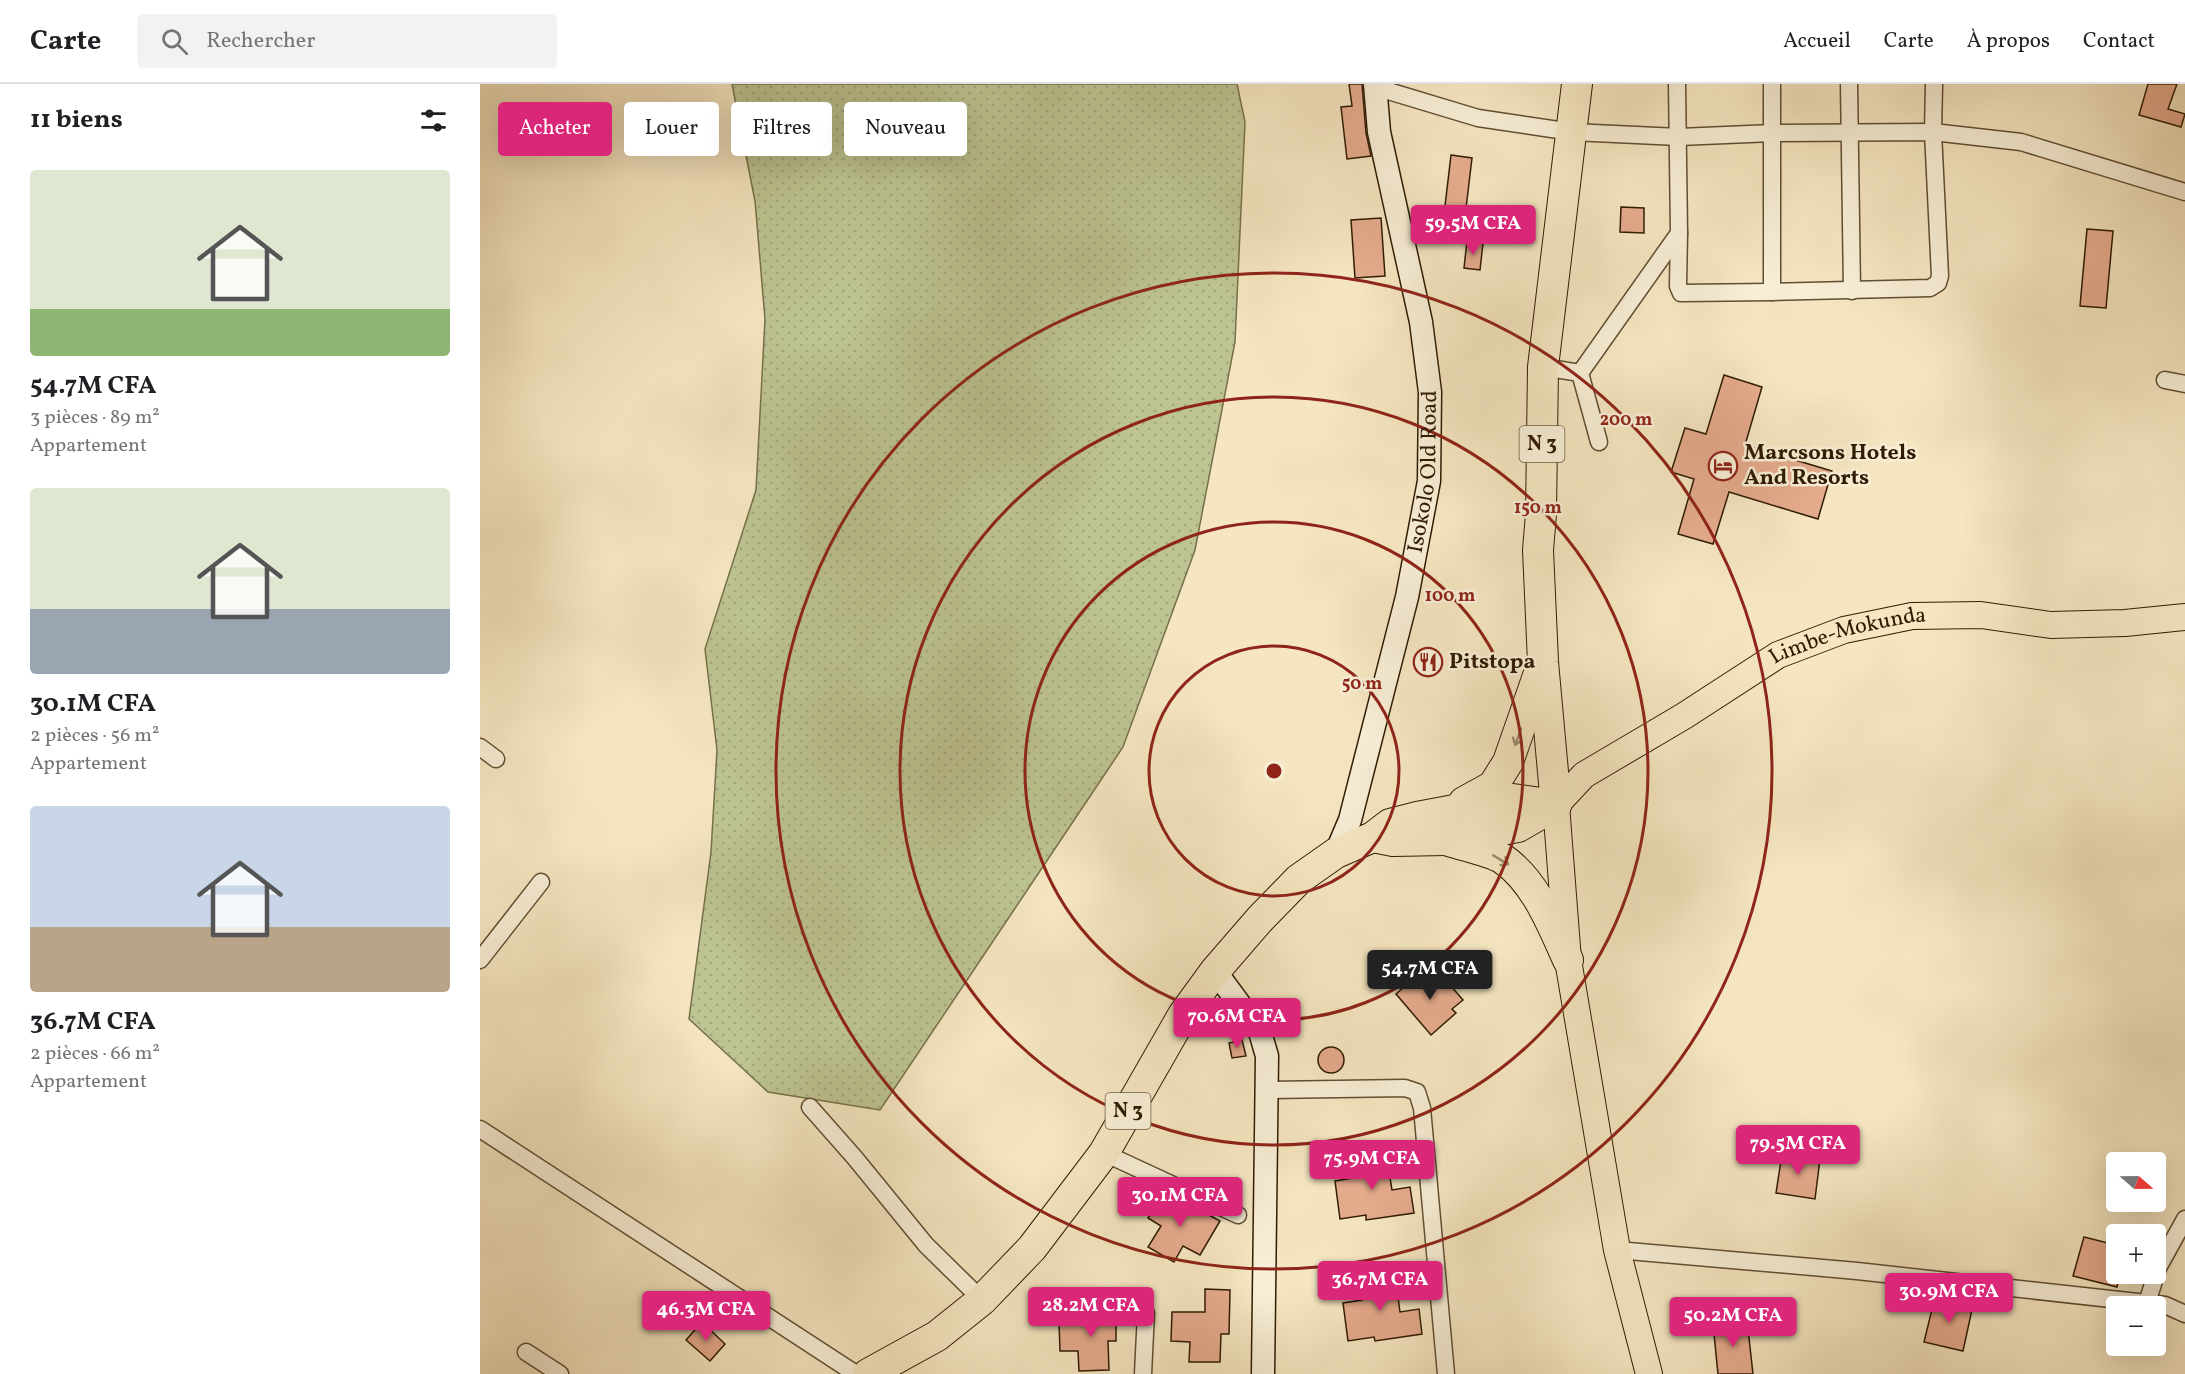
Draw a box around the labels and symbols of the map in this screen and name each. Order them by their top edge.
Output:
pin: 59.5M CFA [1404,205,1542,256]
street label: Isokolo Old Road [1400,390,1446,556]
text: 200 m [1600,408,1652,433]
road number: N 3 [1520,426,1564,462]
place label: Marcsons Hotels And Resorts [1744,438,1916,494]
hotel icon: Marcsons Hotels And Resorts [1707,450,1739,482]
text: 150 m [1514,496,1562,521]
text: 100 m [1425,584,1475,609]
street label: Limbe-Mokunda [1763,600,1927,672]
restaurant icon: Pitstopa [1412,646,1444,678]
place label: Pitstopa [1449,647,1535,678]
text: 50 m [1342,672,1382,697]
one-way arrow [1511,727,1522,746]
centre of rings [1264,761,1284,781]
one-way arrow [1492,855,1509,867]
pin: 54.7M CFA [1361,950,1499,1001]
pin: 70.6M CFA [1168,998,1306,1049]
road number: N 3 [1106,1093,1150,1129]
pin: 79.5M CFA [1729,1125,1867,1176]
pin: 75.9M CFA [1303,1140,1441,1191]
north arrow [2106,1152,2166,1212]
pin: 30.1M CFA [1111,1177,1249,1228]
pin: 36.7M CFA [1311,1261,1449,1312]
pin: 30.9M CFA [1880,1273,2018,1324]
pin: 28.2M CFA [1022,1287,1160,1338]
pin: 46.3M CFA [637,1291,775,1342]
pin: 50.2M CFA [1664,1297,1802,1348]

